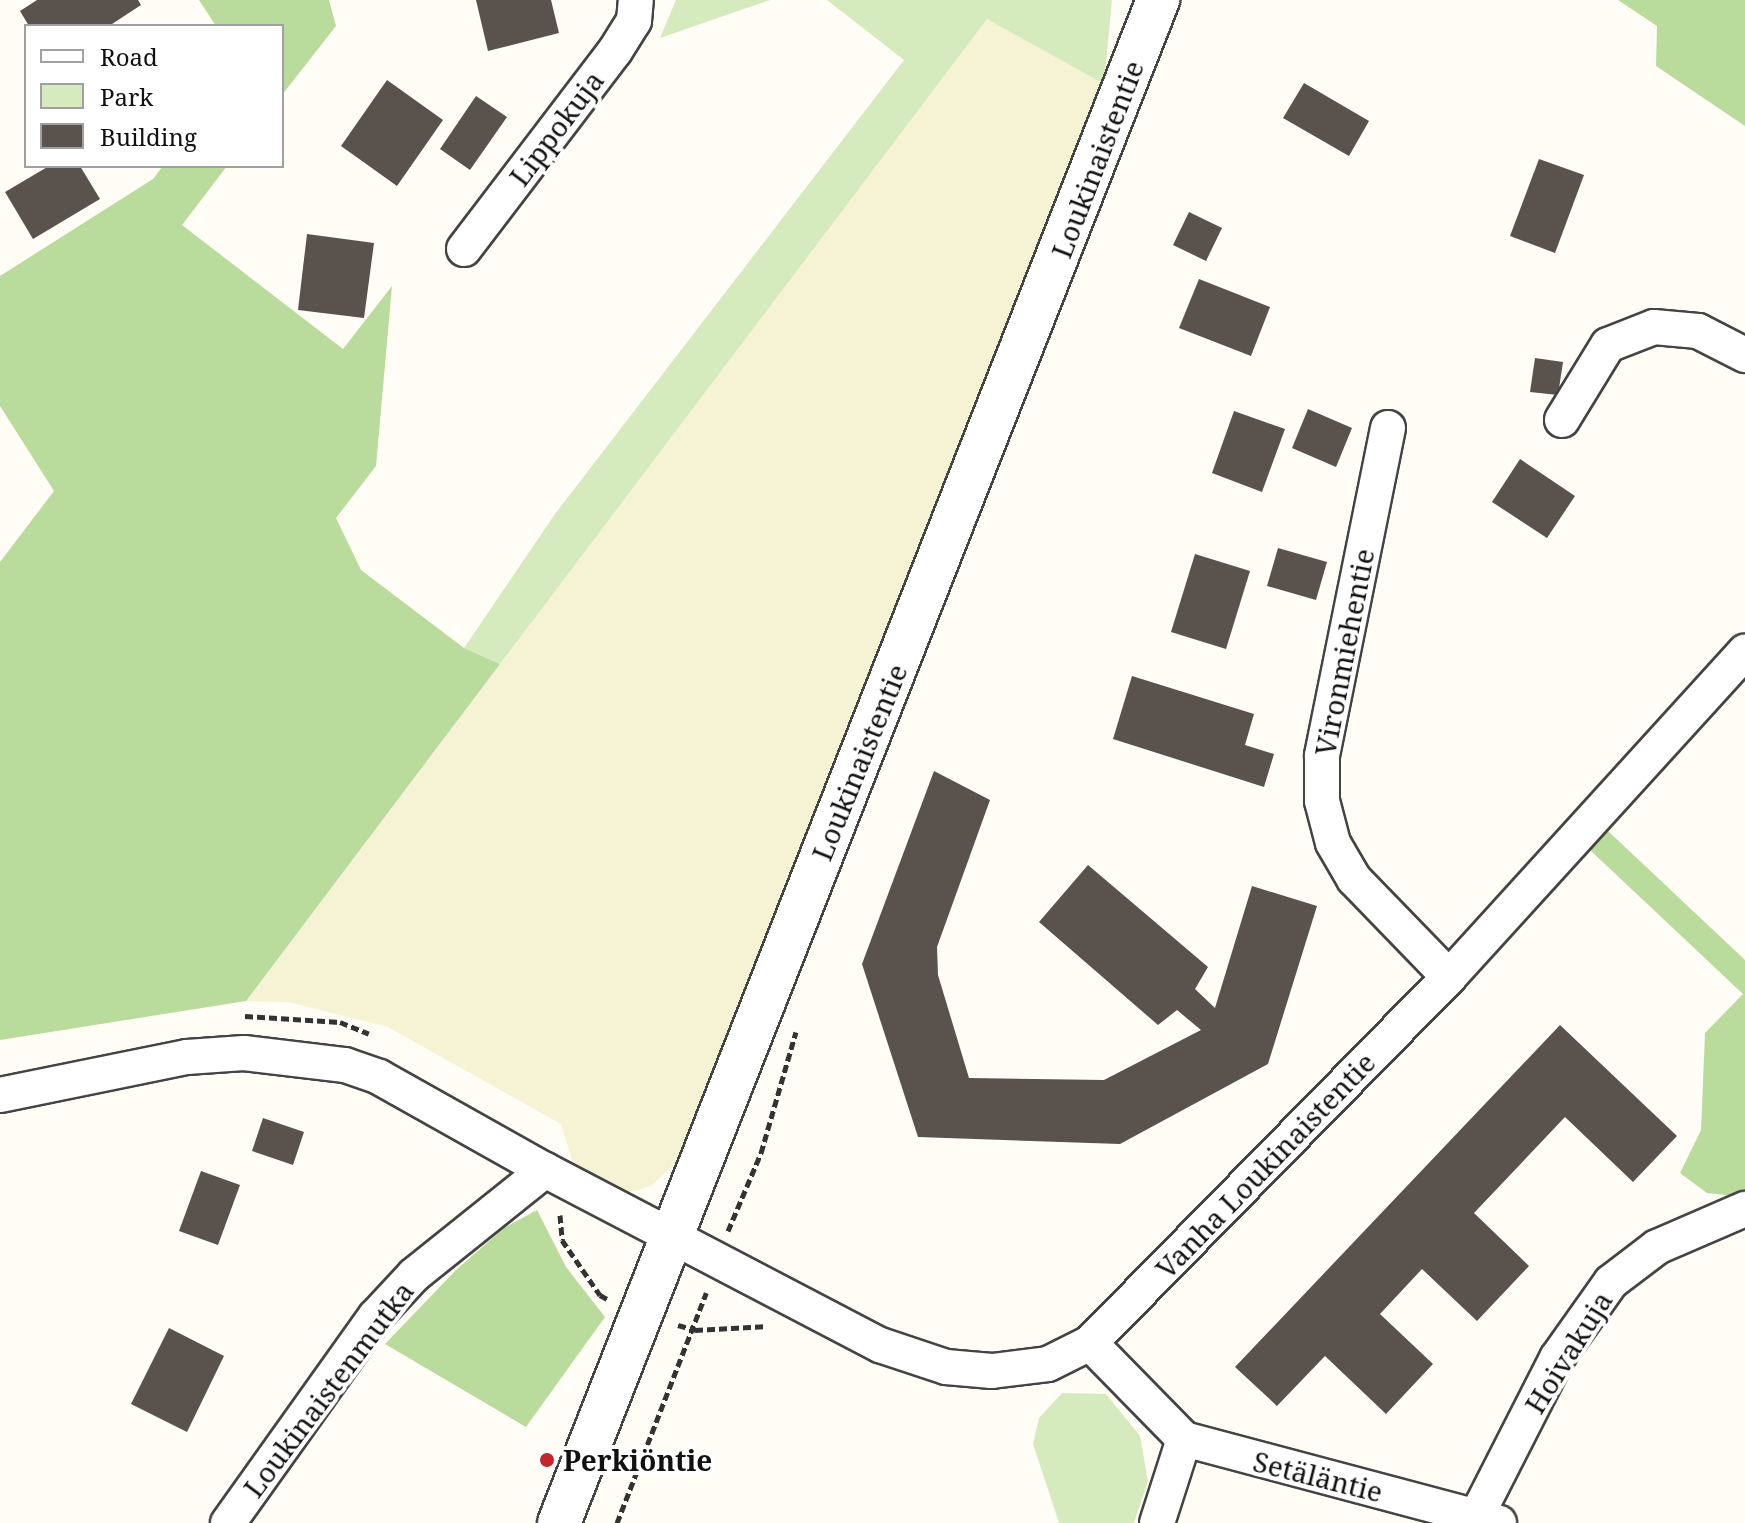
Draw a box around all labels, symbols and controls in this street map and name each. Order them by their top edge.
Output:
legend [24,24,284,168]
text: Road [100,40,158,73]
street label: Loukinaistentie [1044,56,1150,262]
street label: Lippokuja [502,64,610,192]
text: Park [100,80,153,113]
text: Building [100,120,197,153]
street label: Vironmiehentie [1307,546,1381,758]
street label: Loukinaistentie [804,659,914,865]
street label: Vanha Loukinaistentie [1148,1045,1382,1285]
street label: Loukinaistenmutka [236,1275,420,1503]
street label: Hoivakuja [1517,1285,1619,1419]
place label: Perkiöntie [563,1443,712,1477]
street label: Setäläntie [1250,1444,1386,1508]
marker: Perkiöntie [538,1451,556,1469]

